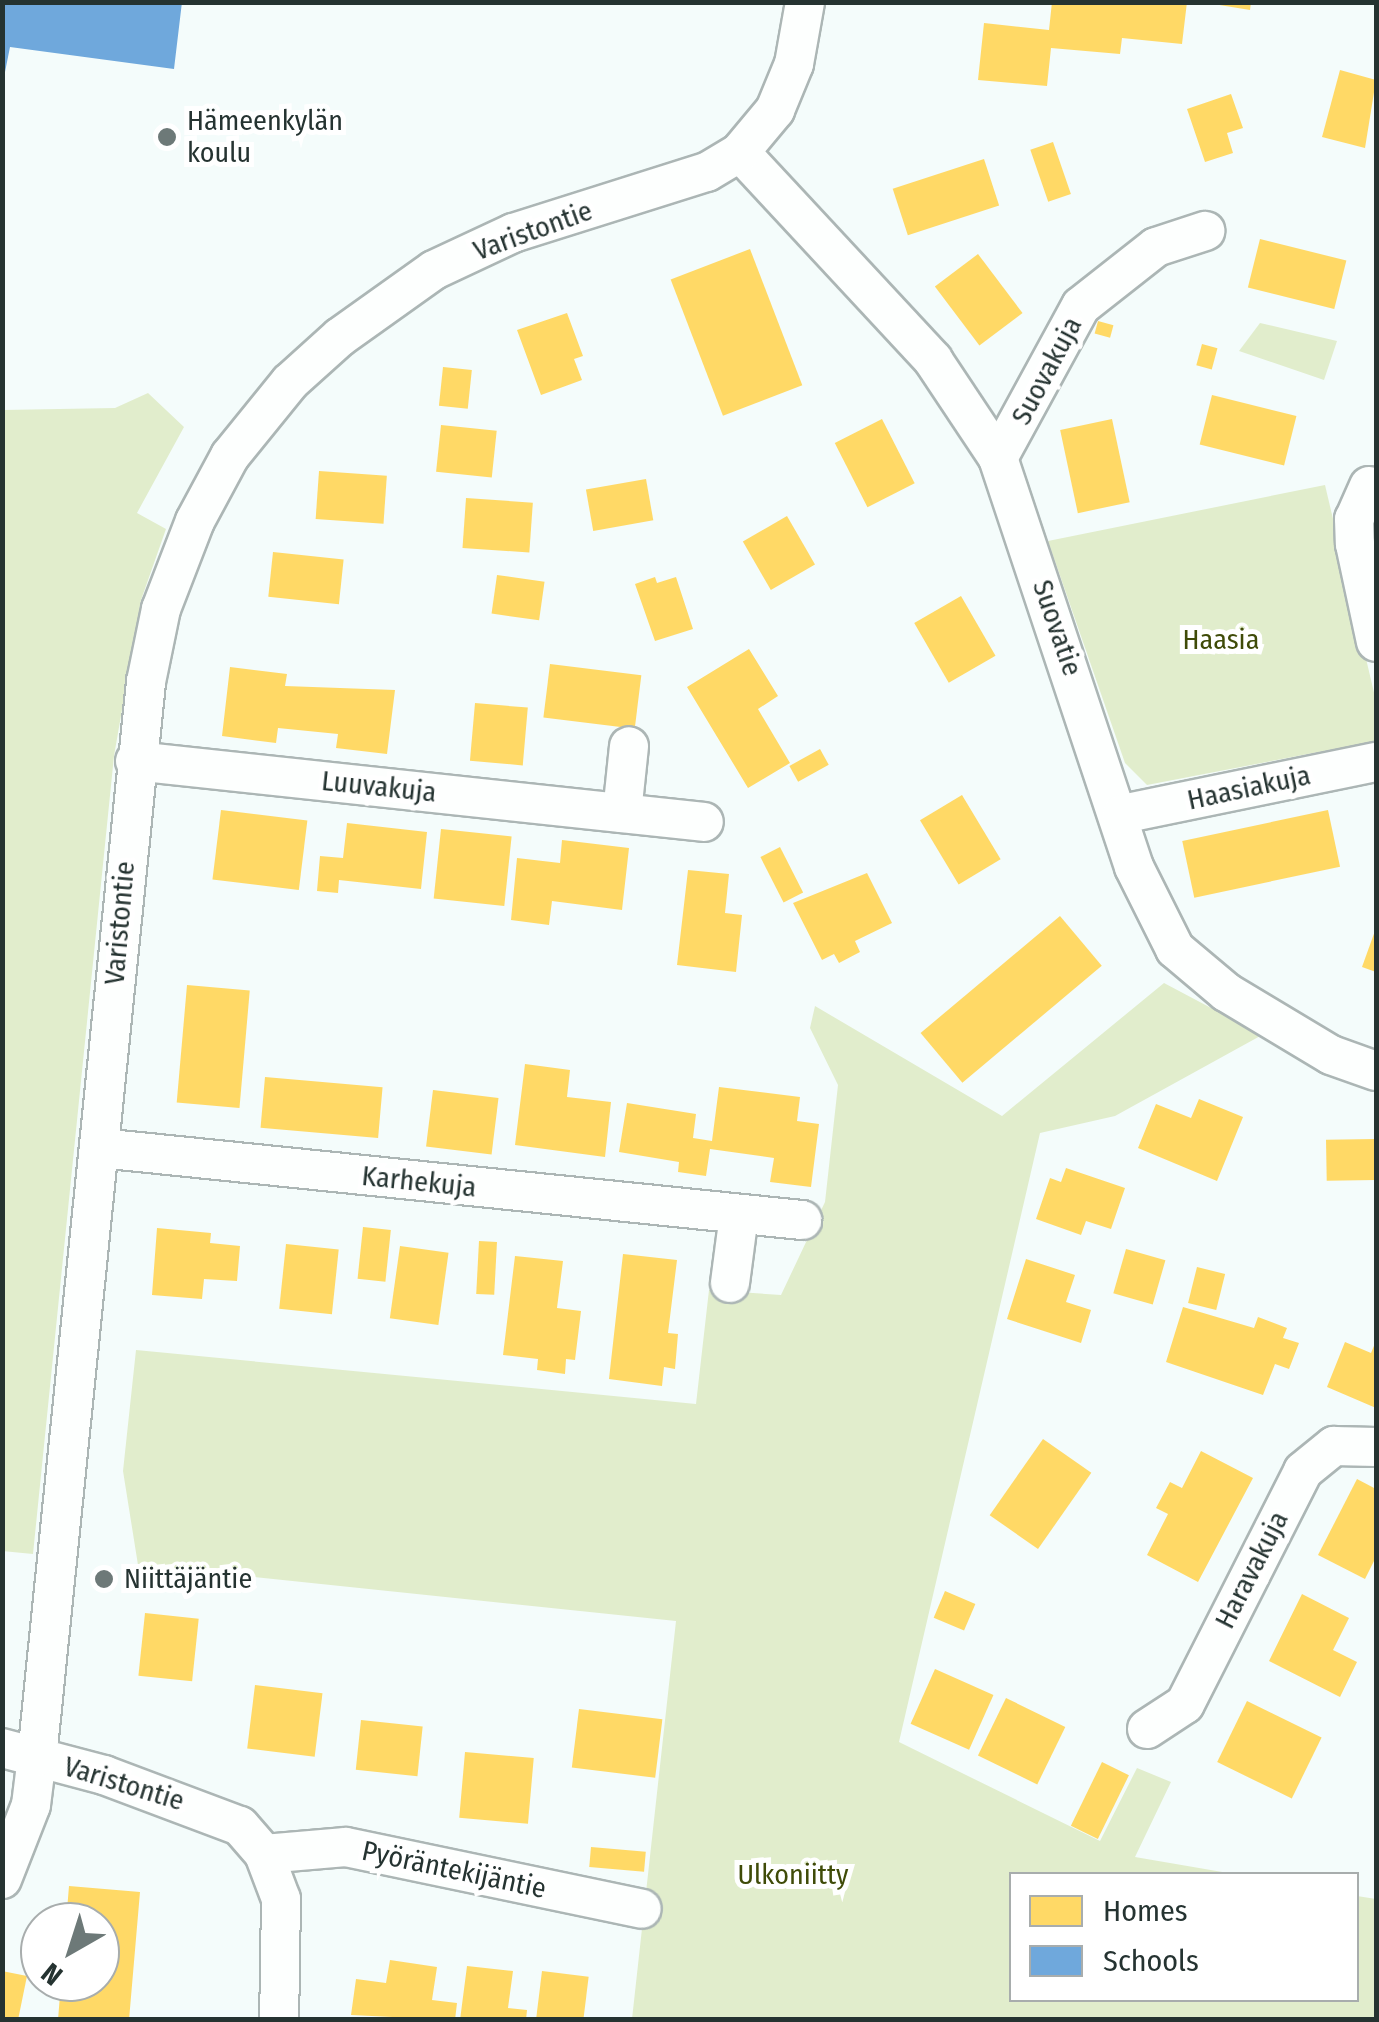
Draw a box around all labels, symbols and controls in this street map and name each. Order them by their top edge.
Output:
place label: Hämeenkylän koulu [187,104,343,170]
marker: Hämeenkylän koulu [156,126,178,148]
street label: Varistontie [469,194,597,268]
street label: Suovakuja [1005,311,1089,431]
street label: Suovatie [1025,576,1089,680]
park label: Haasia [1183,623,1259,657]
street label: Haasiakuja [1184,759,1314,817]
street label: Luuvakuja [320,764,438,810]
street label: Varistontie [98,860,142,986]
street label: Karhekuja [360,1159,478,1205]
street label: Haravakuja [1208,1506,1296,1634]
place label: Niittäjäntie [124,1562,252,1596]
marker: Niittäjäntie [93,1568,115,1590]
street label: Varistontie [60,1750,188,1818]
street label: Pyöräntekijäntie [359,1834,549,1906]
park label: Ulkoniitty [738,1858,848,1892]
legend [1009,1872,1359,2002]
text: Homes [1103,1893,1188,1929]
north arrow [20,1902,120,2002]
text: Schools [1103,1943,1199,1979]
text: N [35,1956,69,1992]

